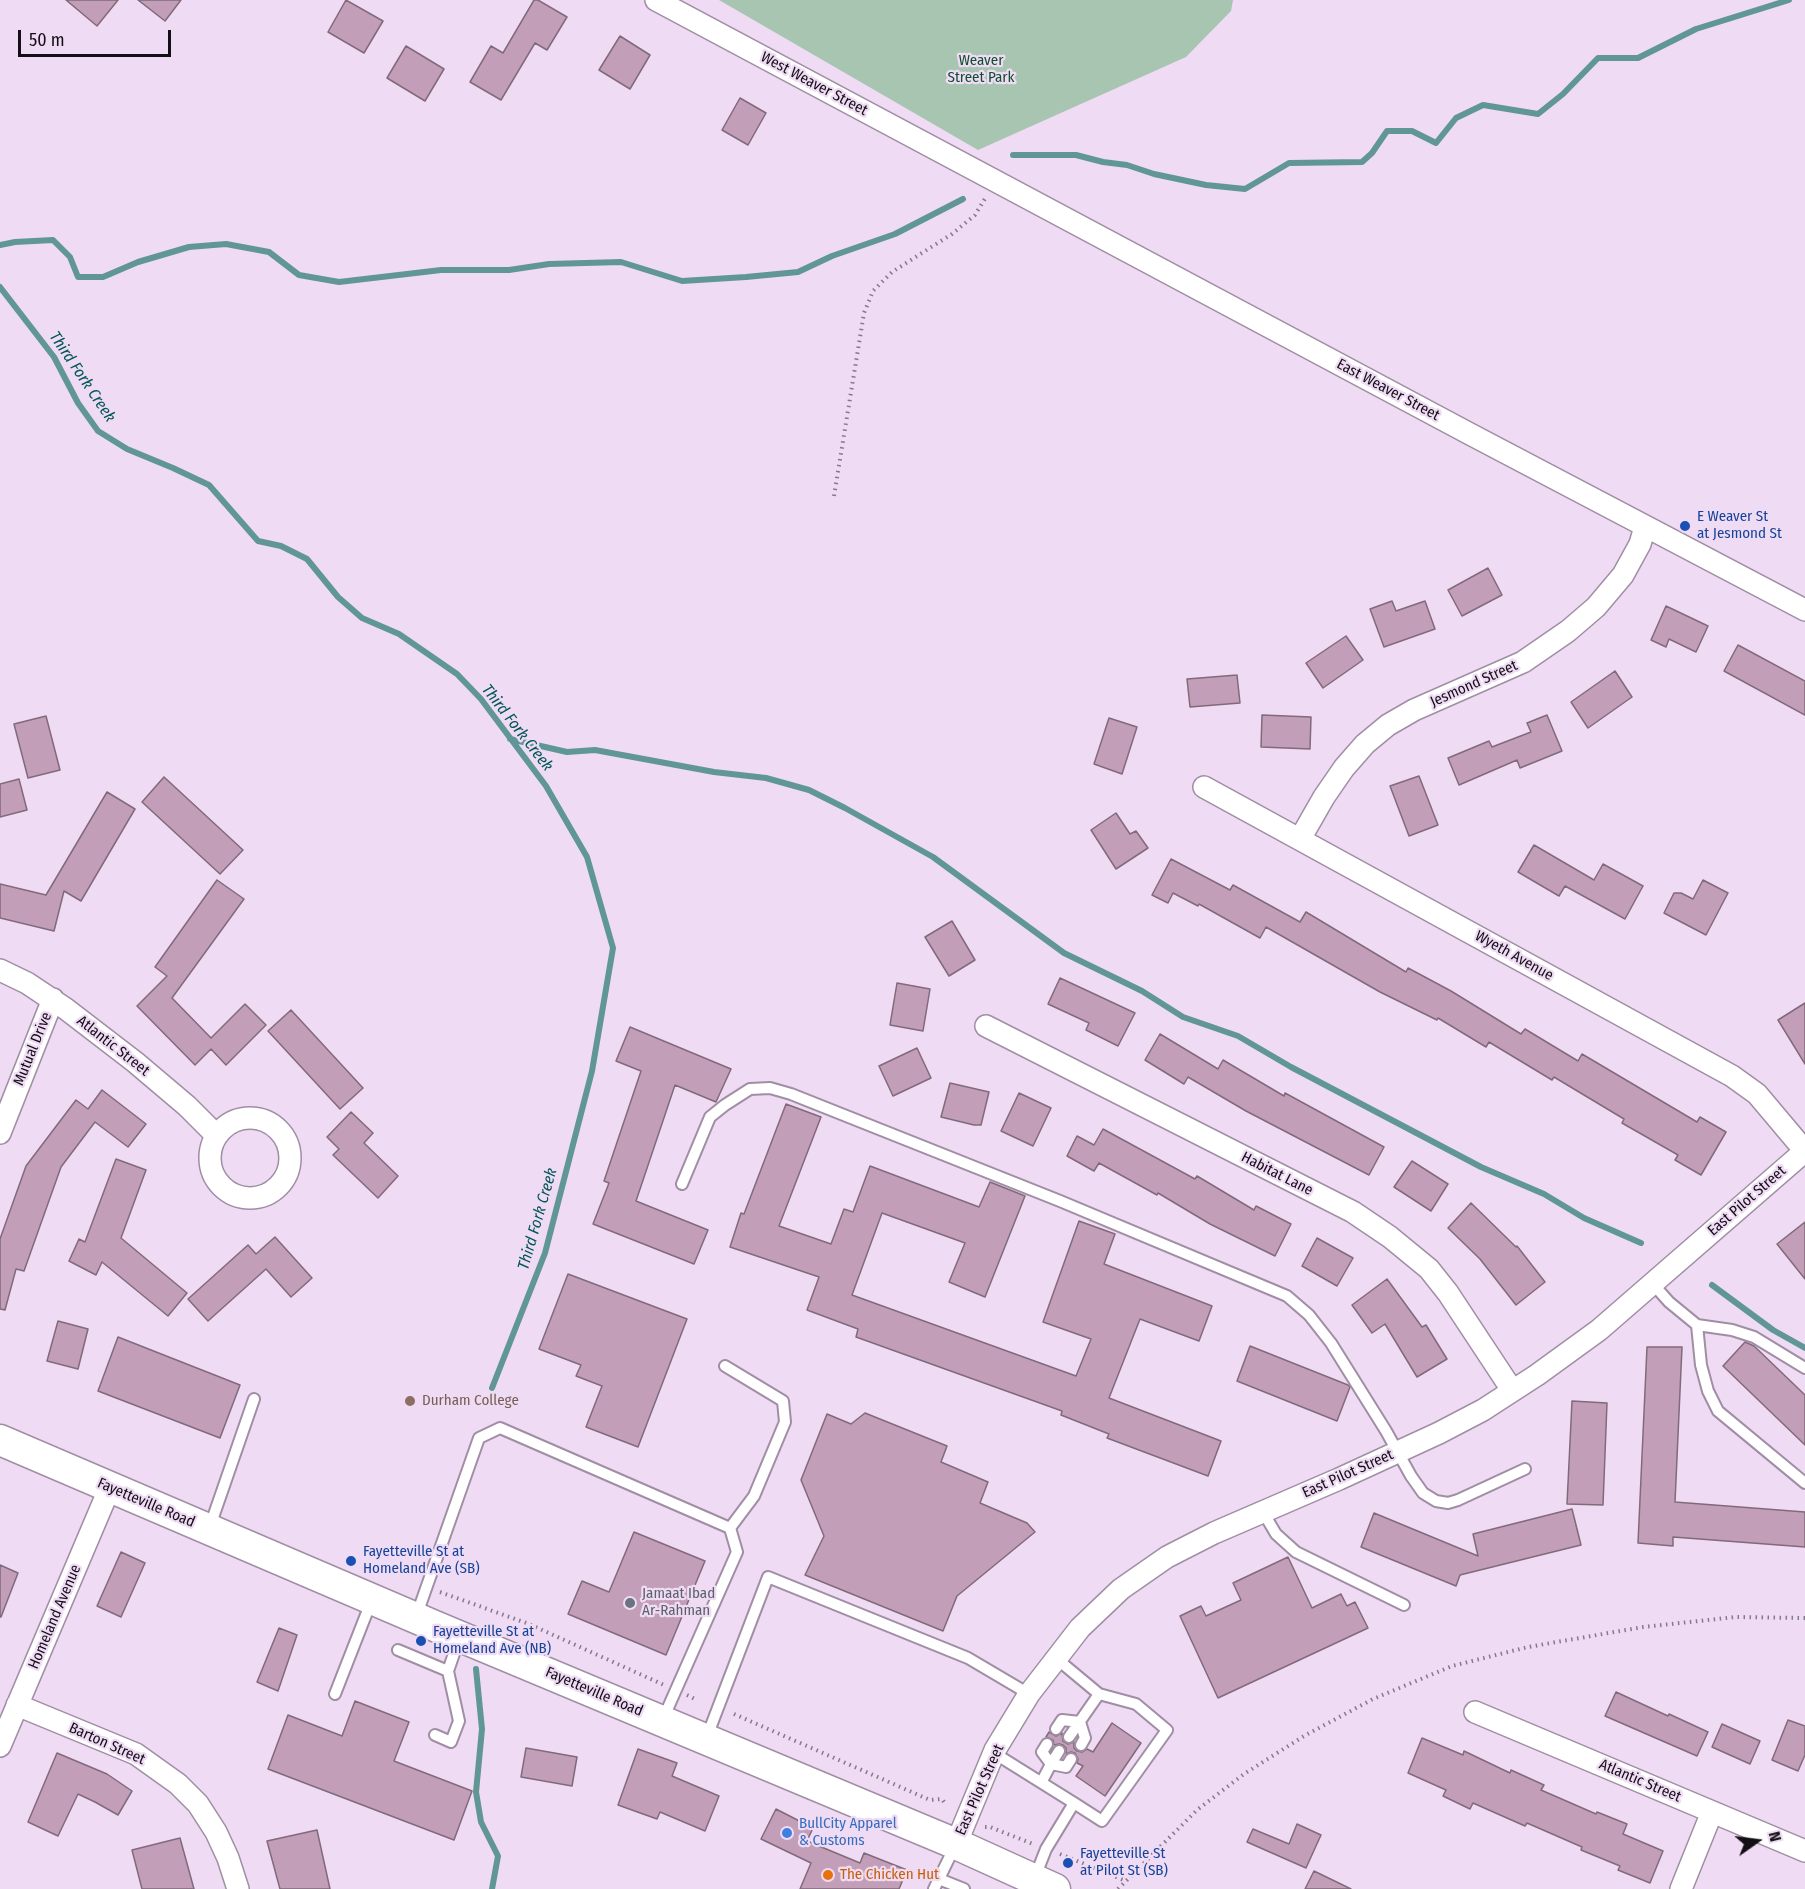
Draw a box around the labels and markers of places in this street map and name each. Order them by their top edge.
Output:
place label: E Weaver St at Jesmond St [1697,508,1782,543]
marker: E Weaver St at Jesmond St [1678,519,1692,533]
place label: Durham College [422,1392,519,1410]
marker: Durham College [403,1394,417,1408]
place label: Fayetteville St at Homeland Ave (SB) [363,1543,480,1578]
marker: Fayetteville St at Homeland Ave (SB) [344,1554,358,1568]
place label: Jamaat Ibad Ar-Rahman [642,1585,715,1620]
marker: Jamaat Ibad Ar-Rahman [623,1596,637,1610]
place label: Fayetteville St at Homeland Ave (NB) [433,1623,551,1658]
marker: Fayetteville St at Homeland Ave (NB) [414,1634,428,1648]
place label: BullCity Apparel & Customs [799,1815,897,1850]
marker: BullCity Apparel & Customs [780,1826,794,1840]
place label: Fayetteville St at Pilot St (SB) [1080,1845,1168,1880]
marker: Fayetteville St at Pilot St (SB) [1061,1856,1075,1870]
place label: The Chicken Hut [840,1866,939,1884]
marker: The Chicken Hut [821,1868,835,1882]

